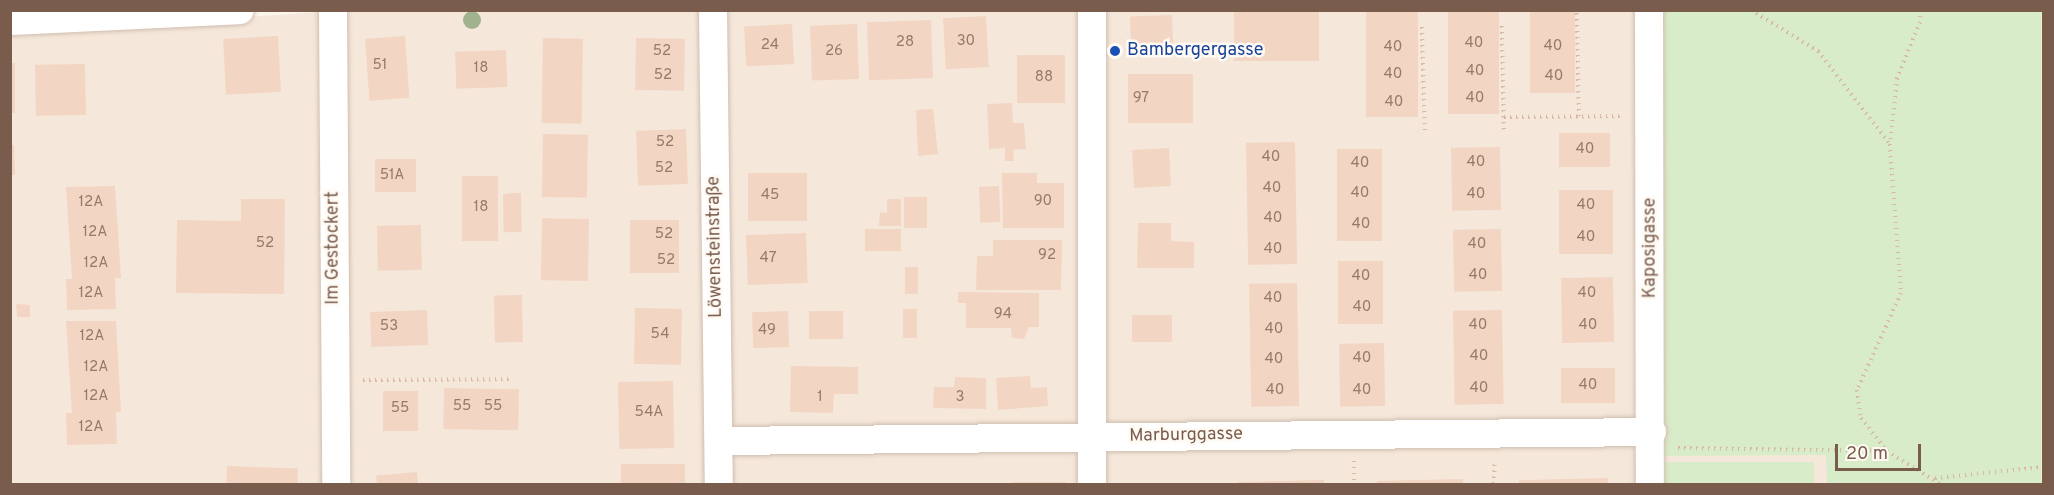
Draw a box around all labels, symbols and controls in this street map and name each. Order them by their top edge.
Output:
house number: 30 [957,33,975,51]
house number: 28 [896,34,914,52]
house number: 40 [1465,35,1483,53]
house number: 24 [761,37,779,55]
house number: 40 [1544,38,1562,56]
house number: 40 [1384,39,1402,57]
place label: Bambergergasse [1127,40,1263,62]
house number: 52 [653,43,671,61]
house number: 26 [825,43,843,61]
marker: Bambergergasse [1108,44,1122,58]
house number: 51 [373,57,387,75]
house number: 18 [474,60,488,78]
house number: 40 [1466,63,1484,81]
house number: 40 [1384,66,1402,84]
house number: 52 [654,67,672,85]
house number: 40 [1545,68,1563,86]
house number: 88 [1035,69,1053,87]
house number: 97 [1133,90,1149,108]
house number: 40 [1466,90,1484,108]
house number: 40 [1385,94,1403,112]
house number: 52 [656,134,674,152]
house number: 40 [1576,141,1594,159]
house number: 40 [1262,149,1280,167]
house number: 40 [1467,154,1485,172]
house number: 40 [1351,155,1369,173]
house number: 52 [655,160,673,178]
house number: 51A [380,167,404,185]
street label: Löwensteinstraße [704,176,728,318]
house number: 40 [1263,180,1281,198]
house number: 40 [1351,185,1369,203]
house number: 40 [1467,186,1485,204]
house number: 45 [761,187,779,205]
street label: Im Gestockert [323,191,345,305]
house number: 90 [1034,193,1052,211]
house number: 12A [79,194,103,212]
house number: 40 [1577,197,1595,215]
street label: Kaposigasse [1640,198,1662,298]
house number: 18 [474,199,488,217]
house number: 40 [1264,210,1282,228]
house number: 40 [1352,216,1370,234]
house number: 12A [83,224,107,242]
house number: 52 [655,226,673,244]
house number: 40 [1577,229,1595,247]
house number: 52 [256,235,274,253]
house number: 40 [1468,236,1486,254]
house number: 40 [1264,241,1282,259]
house number: 92 [1038,247,1056,265]
house number: 47 [760,250,776,268]
house number: 52 [657,252,675,270]
house number: 12A [84,255,108,273]
house number: 40 [1469,267,1487,285]
house number: 40 [1352,268,1370,286]
house number: 12A [79,285,103,303]
house number: 40 [1578,285,1596,303]
house number: 40 [1264,290,1282,308]
house number: 40 [1353,299,1371,317]
house number: 94 [994,306,1012,324]
house number: 40 [1469,317,1487,335]
house number: 40 [1579,317,1597,335]
house number: 53 [380,318,398,336]
house number: 40 [1265,321,1283,339]
house number: 49 [758,322,776,340]
house number: 54 [651,326,669,344]
house number: 12A [80,328,104,346]
house number: 40 [1470,348,1488,366]
house number: 40 [1353,350,1371,368]
house number: 40 [1265,351,1283,369]
house number: 12A [84,359,108,377]
house number: 40 [1579,377,1597,395]
house number: 40 [1470,380,1488,398]
house number: 40 [1266,382,1284,400]
house number: 40 [1353,382,1371,400]
house number: 12A [84,388,108,406]
house number: 1 [817,389,823,407]
house number: 3 [955,389,965,407]
house number: 55 [453,398,471,416]
house number: 55 [484,398,502,416]
house number: 55 [391,400,409,418]
house number: 54A [635,404,663,422]
house number: 12A [79,419,103,437]
street label: Marburggasse [1129,424,1243,448]
scale bar [1838,432,1924,470]
text: 20 m [1846,443,1888,466]

